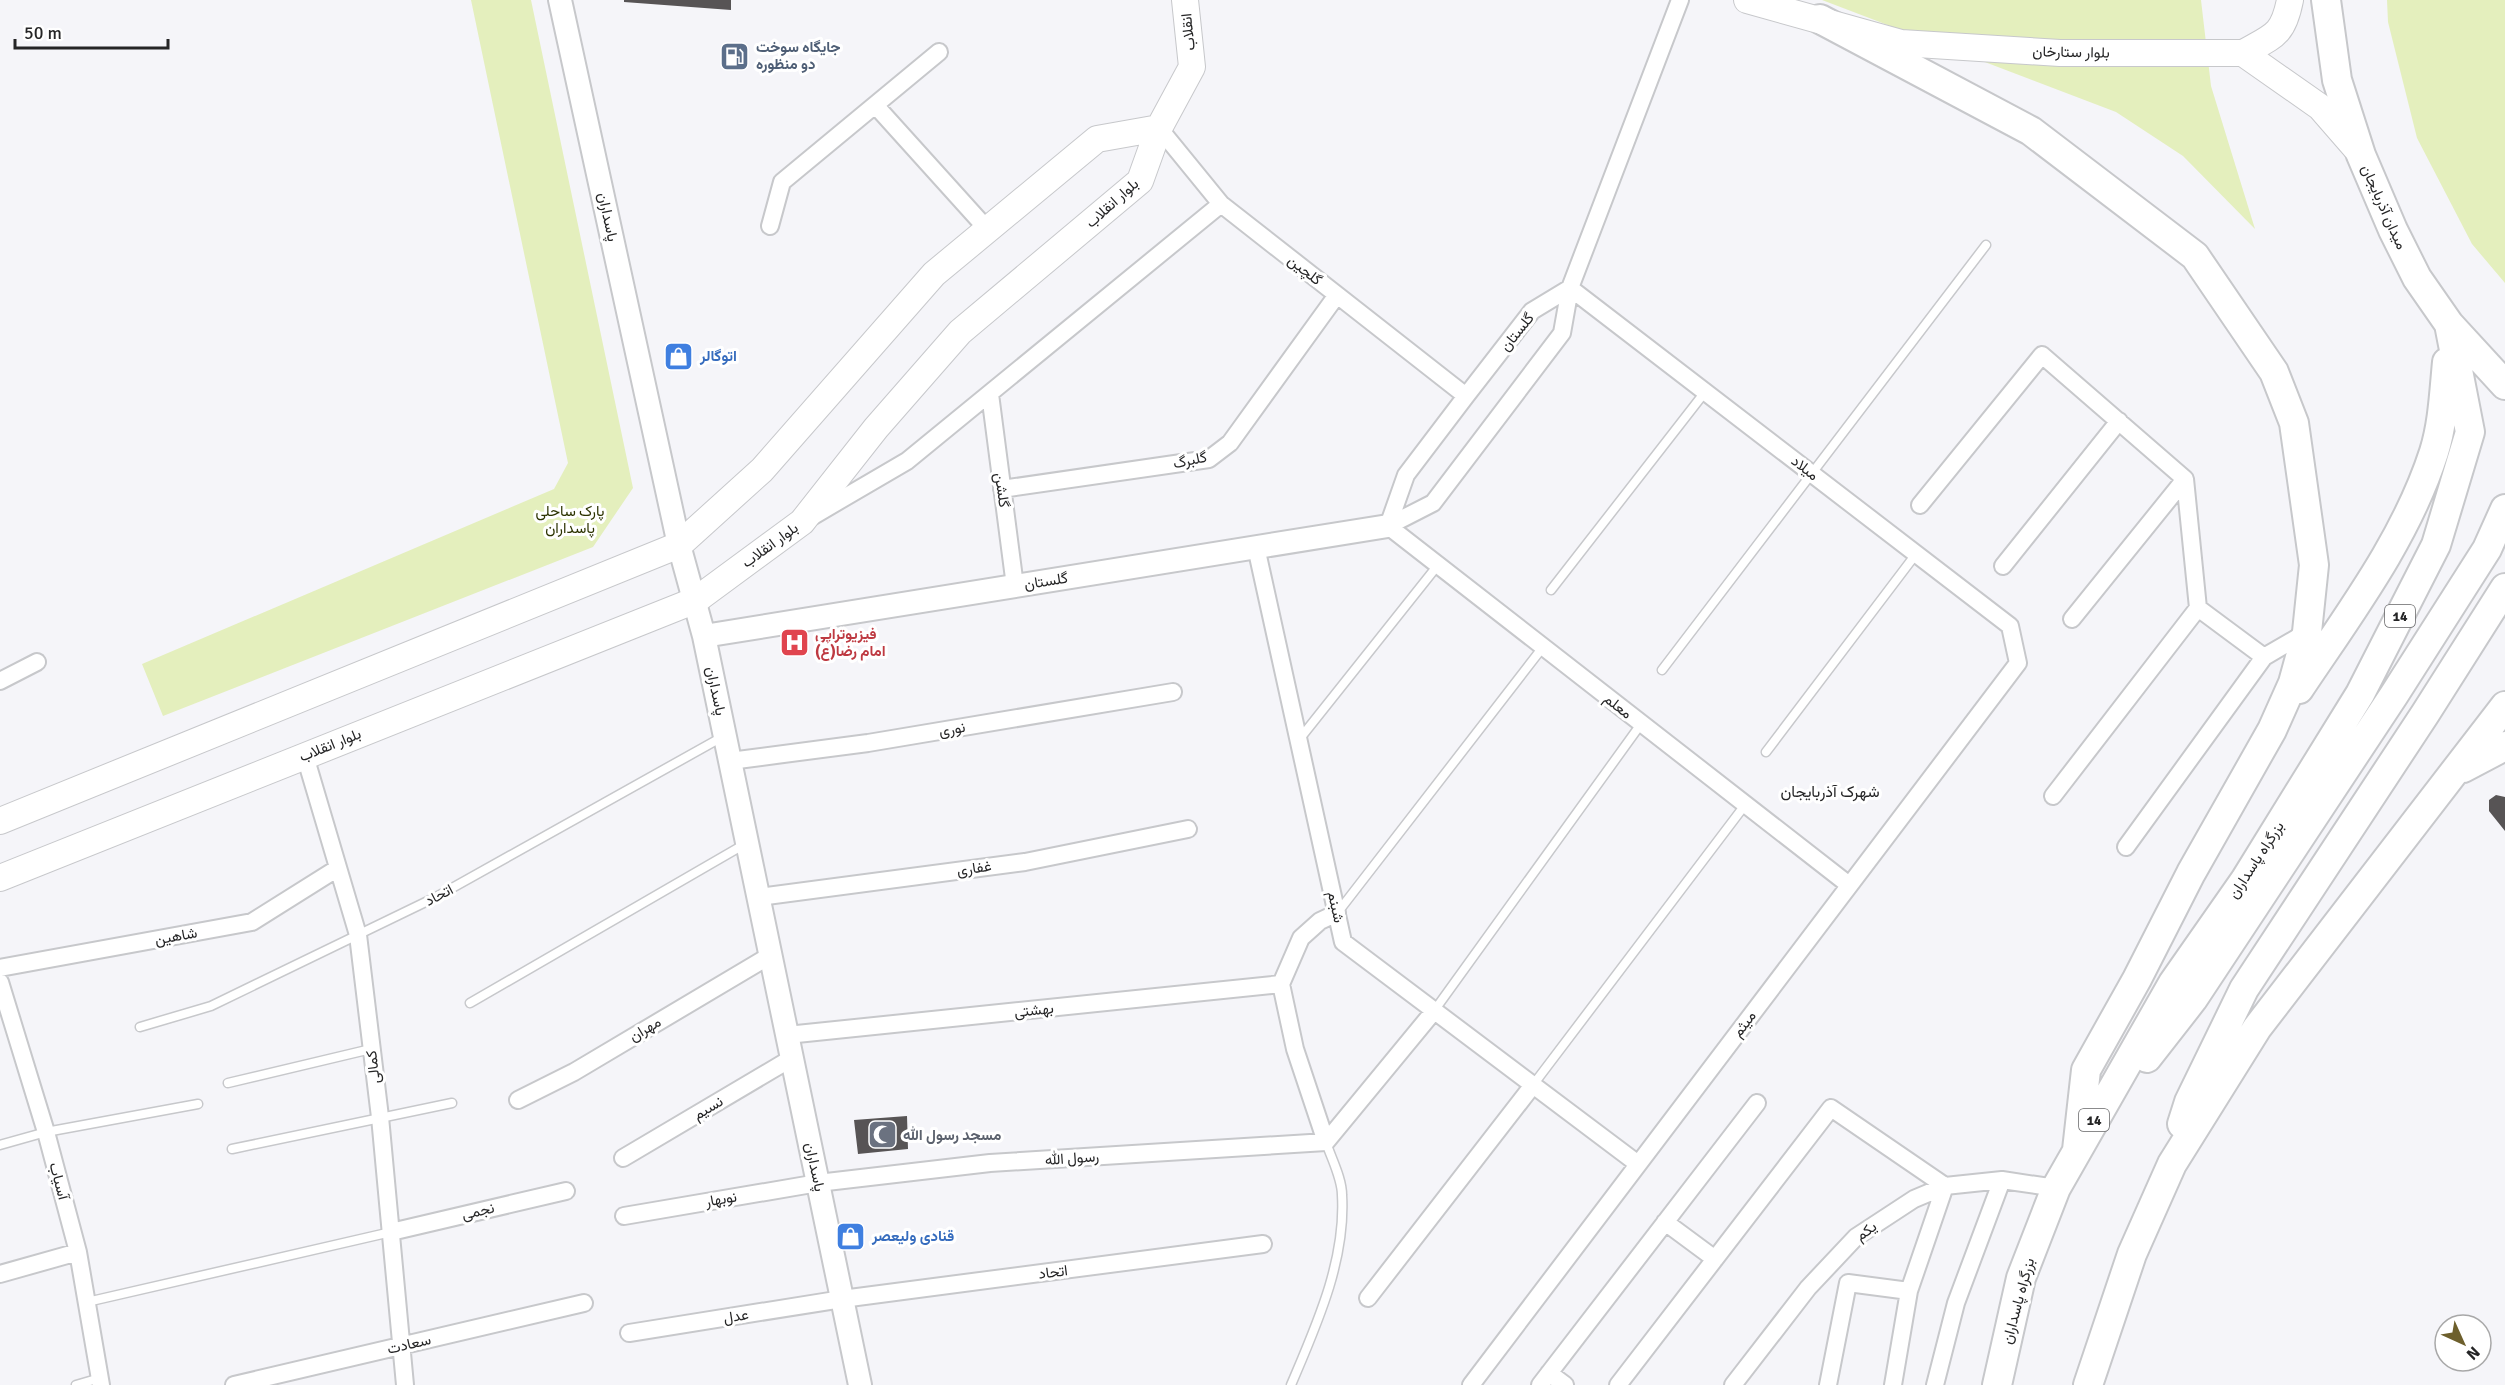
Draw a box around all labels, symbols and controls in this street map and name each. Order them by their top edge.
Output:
scale bar [15,12,168,50]
street label: انقلاب [1177,12,1199,52]
text: 50 m [24,22,62,44]
place label: جایگاه سوخت دو منظوره [756,38,841,73]
fuel station icon: جایگاه سوخت دو منظوره [719,40,751,72]
street label: بلوار ستارخان [2032,42,2110,62]
street label: میدان آذربایجان [2357,162,2411,252]
street label: بلوار انقلاب [1082,175,1142,231]
street label: پاسداران [593,191,622,243]
street label: گلچین [1284,251,1326,290]
street label: گلستان [1496,309,1538,355]
shop icon: اتوگالر [663,340,695,372]
place label: اتوگالر [699,347,737,365]
street label: گلبرگ [1171,448,1209,472]
street label: میلاد [1788,452,1822,484]
street label: گلشن [990,471,1013,509]
park label: پارک ساحلی پاسداران [535,502,605,538]
street label: بلوار انقلاب [738,519,802,571]
street label: گلستان [1023,569,1069,593]
road number: 14 [2385,605,2415,627]
place label: فیزیوتراپی امام رضا(ع) [815,625,886,661]
hospital icon: فیزیوتراپی امام رضا(ع) [778,627,810,659]
street label: پاسداران [701,665,730,717]
street label: معلم [1600,689,1636,723]
street label: نوری [937,718,967,741]
street label: بلوار انقلاب [296,724,364,766]
district label: شهرک آذربایجان [1780,782,1880,802]
street label: بزرگراه پاسداران [2224,818,2288,903]
street label: غفاری [955,857,993,880]
street label: اتحاد [422,880,456,910]
street label: شبنم [1323,890,1348,925]
street label: شاهین [153,923,199,950]
street label: بهشتی [1013,999,1055,1022]
street label: میثم [1728,1007,1761,1041]
street label: مهران [626,1013,664,1045]
street label: کمالی [362,1049,385,1085]
street label: نسیم [690,1092,727,1125]
road number: 14 [2079,1109,2109,1131]
mosque icon: مسجد رسول الله [866,1119,898,1151]
place label: مسجد رسول الله [903,1126,1001,1144]
street label: پاسداران [800,1141,829,1193]
street label: رسول الله [1044,1147,1100,1169]
street label: آسیاب [45,1160,73,1203]
street label: نوبهار [703,1187,738,1211]
street label: نجمی [460,1199,496,1224]
street label: یکم [1852,1217,1881,1246]
shop icon: قنادی ولیعصر [835,1220,867,1252]
place label: قنادی ولیعصر [871,1227,954,1245]
street label: بزرگراه پاسداران [1998,1256,2039,1346]
street label: اتحاد [1037,1261,1069,1283]
street label: عدل [722,1305,750,1327]
north arrow [2433,1313,2493,1373]
street label: سعادت [385,1330,433,1358]
text: N [2462,1342,2484,1364]

